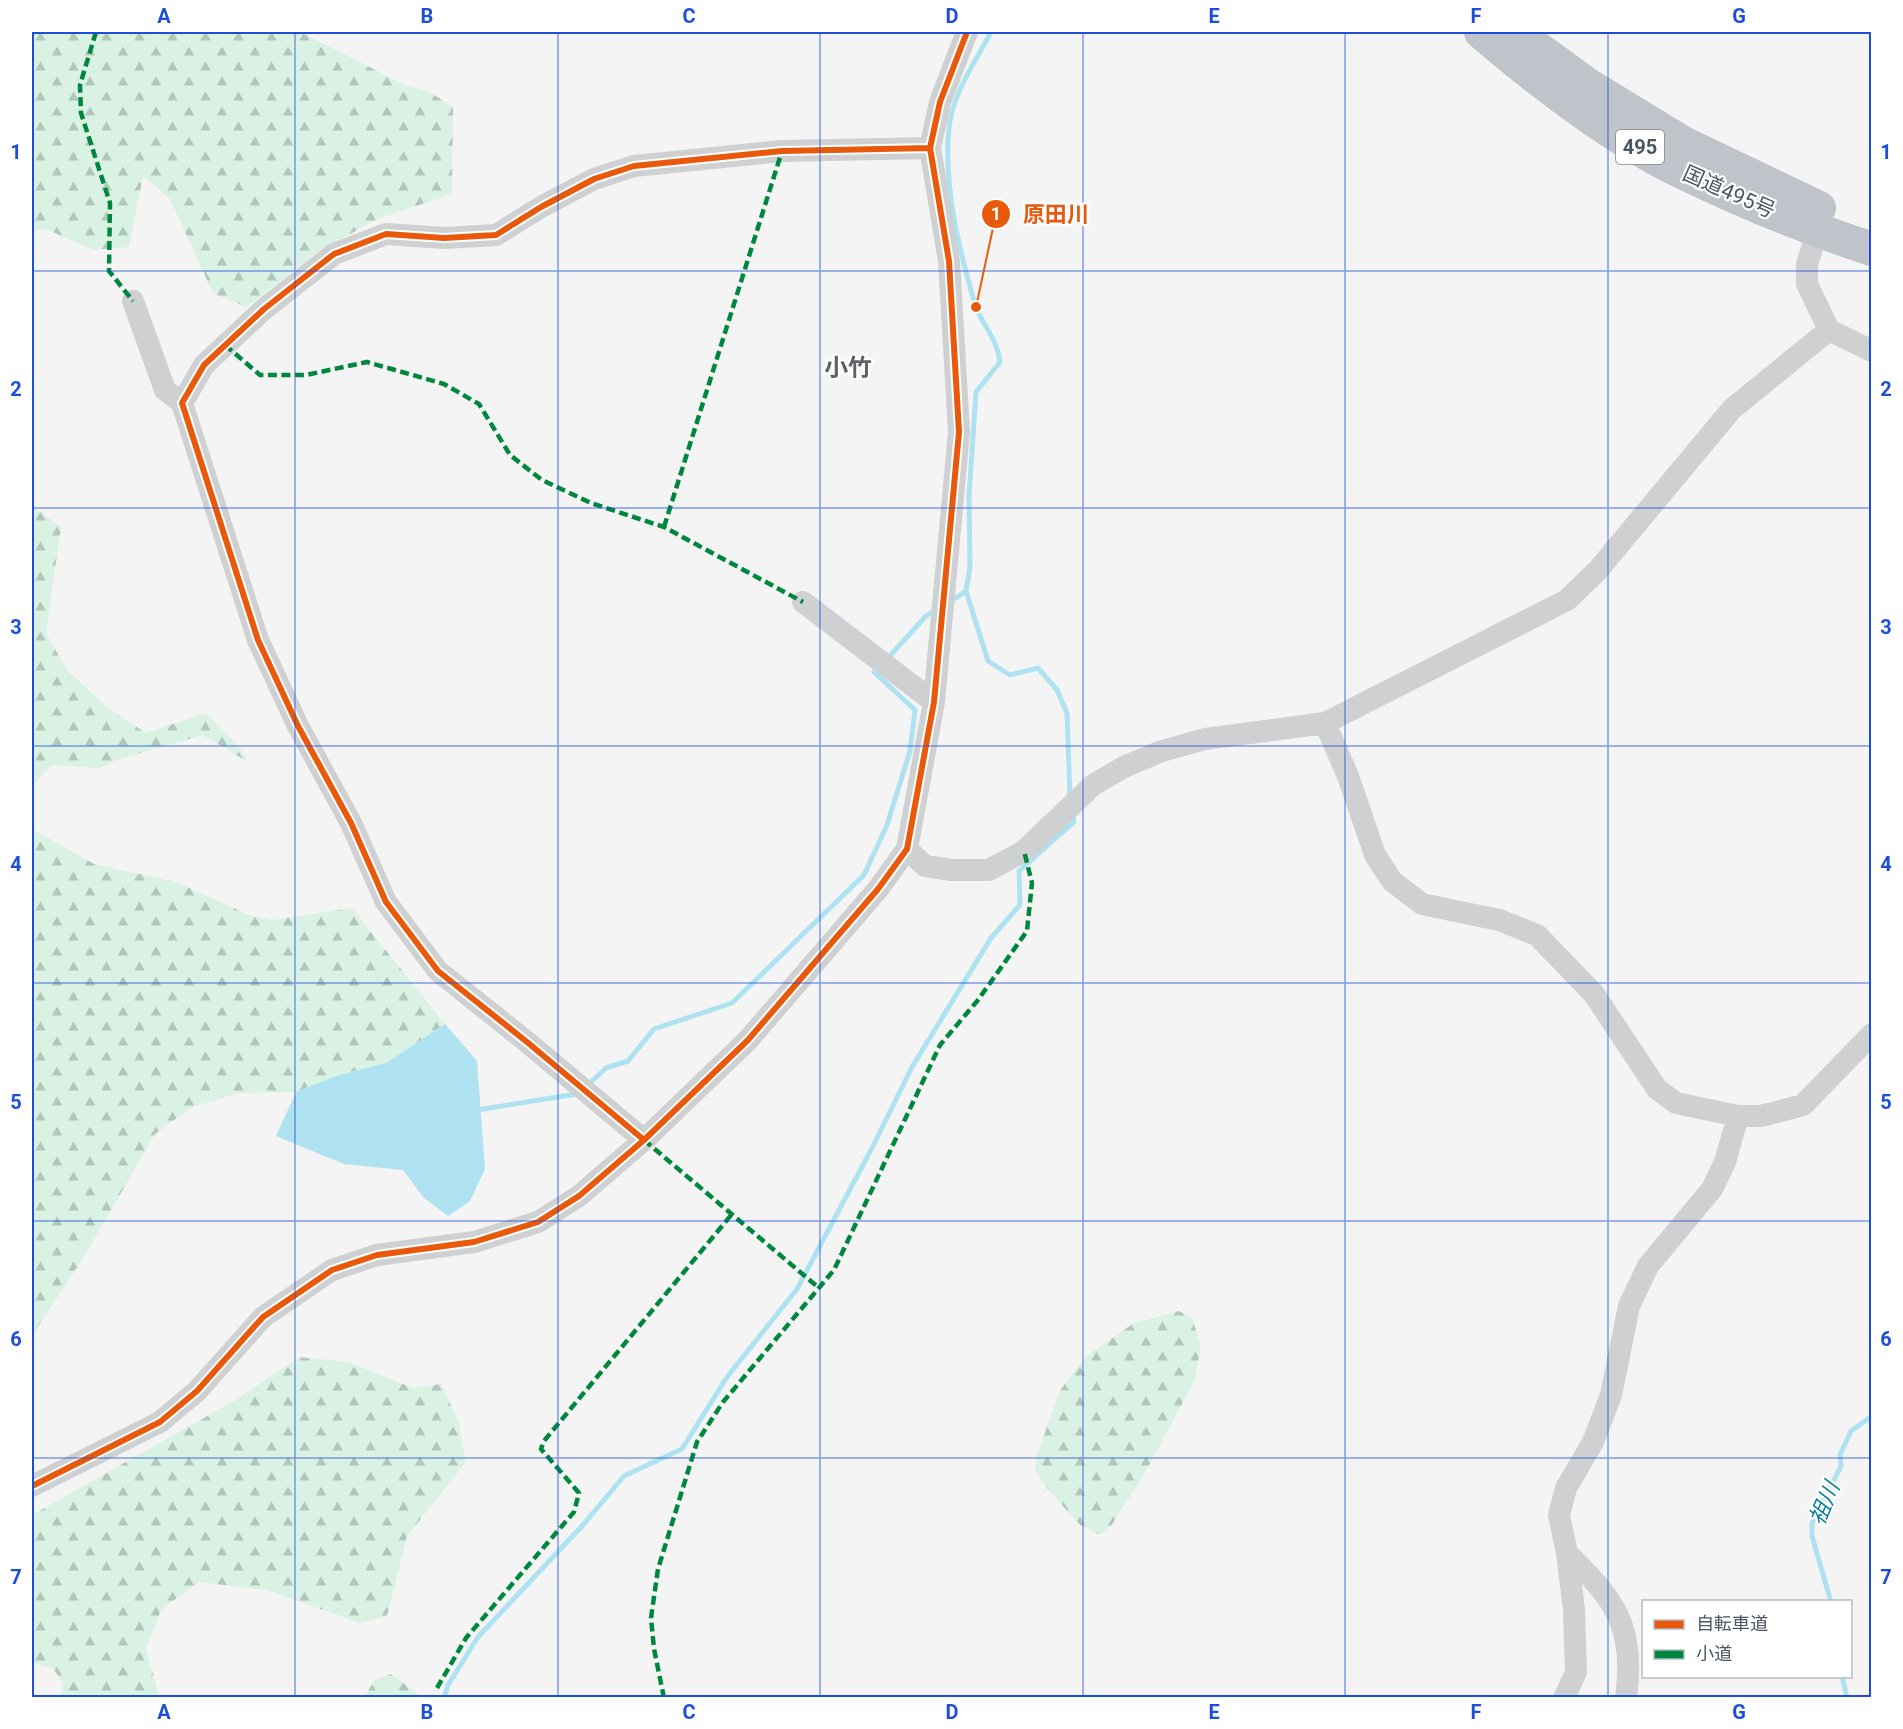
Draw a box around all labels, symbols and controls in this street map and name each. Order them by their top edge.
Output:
text: A [157,4,171,28]
text: B [421,4,433,28]
text: C [682,4,696,28]
text: D [946,4,959,28]
text: E [1208,4,1220,28]
text: F [1471,4,1482,28]
text: G [1732,4,1746,28]
road number: 495 [1616,130,1664,164]
text: 1 [10,140,22,164]
text: 1 [1880,140,1892,164]
street label: 国道495号 [1679,161,1779,223]
callout: 原田川 [981,194,1101,234]
text: 原田川 [1023,202,1089,227]
text: 1 [991,203,1001,224]
district label: 小竹 [824,354,872,382]
text: 2 [10,377,22,401]
text: 2 [1880,377,1892,401]
text: 3 [10,615,22,639]
text: 3 [1880,615,1892,639]
text: 4 [10,852,22,876]
text: 4 [1880,852,1892,876]
text: 5 [10,1090,22,1114]
text: 5 [1880,1090,1892,1114]
text: 6 [10,1327,22,1351]
text: 6 [1880,1327,1892,1351]
water label: 祖川 [1804,1476,1845,1528]
text: 7 [10,1565,22,1589]
text: 7 [1880,1565,1892,1589]
legend [1642,1600,1852,1678]
text: 自転車道 [1696,1613,1768,1634]
text: 小道 [1696,1643,1732,1664]
text: A [157,1700,171,1724]
text: B [421,1700,433,1724]
text: C [682,1700,696,1724]
text: D [946,1700,959,1724]
text: E [1208,1700,1220,1724]
text: F [1471,1700,1482,1724]
text: G [1732,1700,1746,1724]

